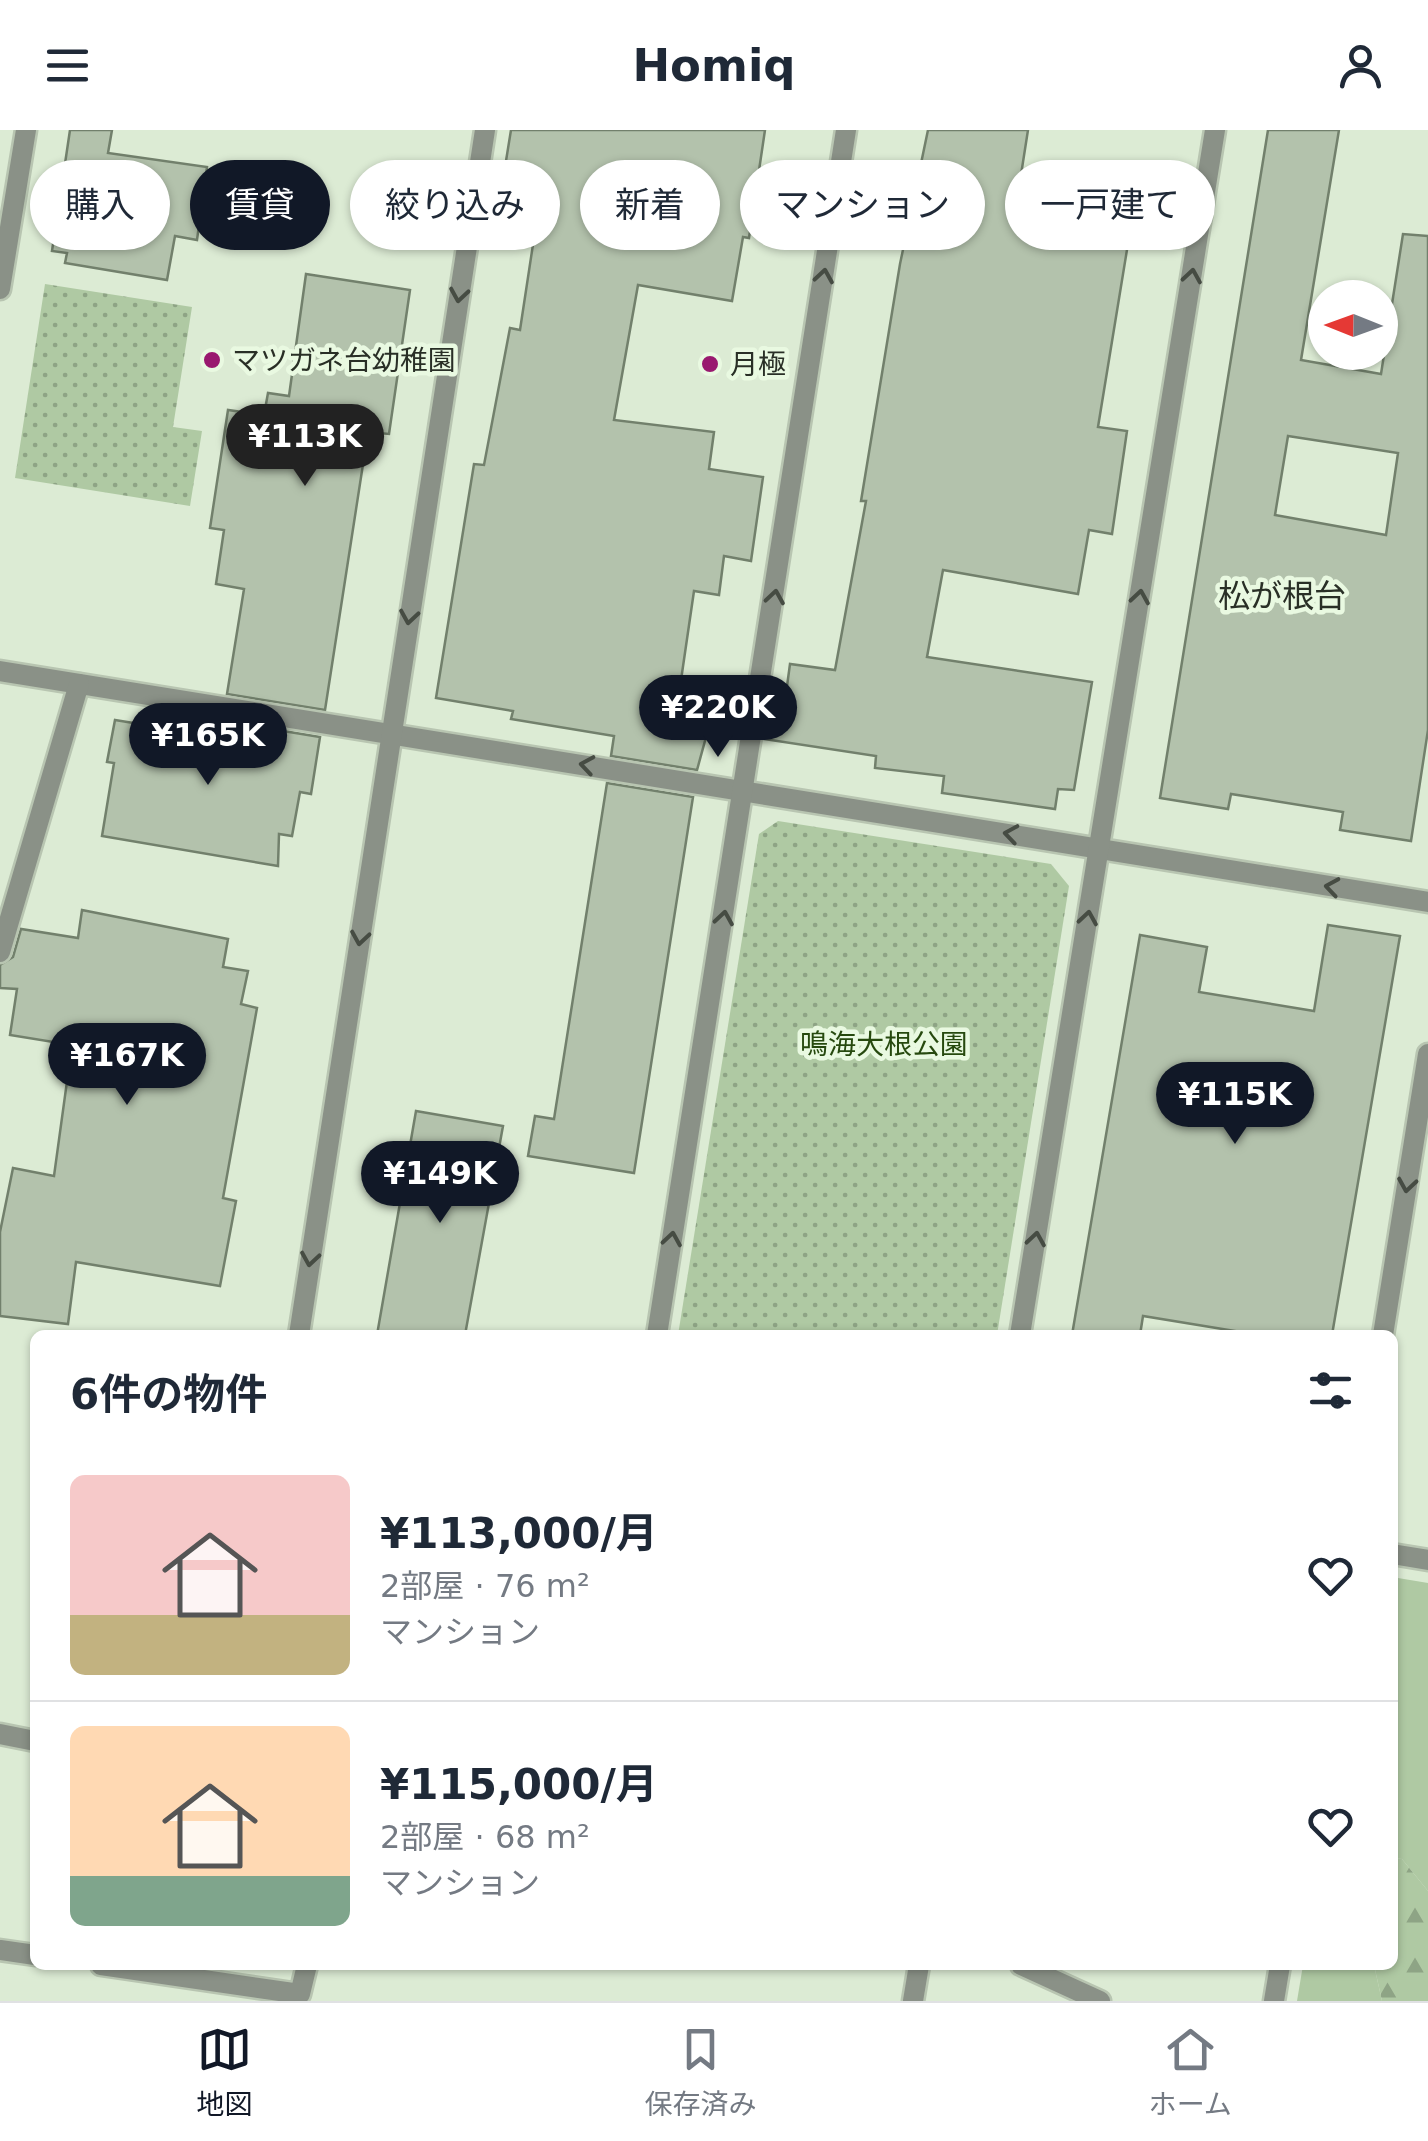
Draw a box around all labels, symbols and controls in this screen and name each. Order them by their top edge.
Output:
icon: menu [40,38,95,93]
icon: person [1333,38,1388,93]
text: Homiq [632,39,796,92]
chip: 購入 [30,160,170,250]
chip: 賃貸 [190,160,330,250]
chip: 絞り込み [350,160,560,250]
chip: 新着 [580,160,720,250]
chip: マンション [740,160,985,250]
chip: 一戸建て [1005,160,1215,250]
one-way arrow [813,267,834,284]
one-way arrow [1181,268,1202,285]
north arrow [1308,280,1398,370]
map controls [1308,280,1398,370]
one-way arrow [450,287,471,304]
place label: マツガネ台幼稚園 [232,344,456,377]
place label: 月極 [730,348,786,381]
marker: マツガネ台幼稚園 [201,349,223,371]
marker: 月極 [699,353,721,375]
pin: ¥113K [235,404,375,489]
text: ¥113K [248,417,362,455]
district label: 松が根台 [1218,577,1346,615]
one-way arrow [763,589,784,605]
one-way arrow [1129,589,1150,606]
one-way arrow [400,608,421,625]
pin: ¥220K [648,675,788,760]
text: ¥220K [661,688,775,726]
pin: ¥165K [138,703,278,788]
text: ¥165K [151,716,265,754]
one-way arrow [578,756,595,777]
one-way arrow [1003,824,1019,845]
one-way arrow [1323,877,1340,898]
one-way arrow [713,910,734,926]
one-way arrow [1077,910,1098,926]
one-way arrow [350,930,371,946]
pin: ¥167K [57,1023,197,1108]
park label: 鳴海大根公園 [800,1028,968,1061]
text: ¥167K [70,1036,184,1074]
pin: ¥115K [1165,1062,1305,1147]
text: ¥115K [1178,1075,1292,1113]
pin: ¥149K [370,1141,510,1226]
text: ¥149K [383,1154,497,1192]
one-way arrow [1397,1177,1418,1193]
one-way arrow [661,1230,682,1247]
one-way arrow [1024,1231,1045,1247]
one-way arrow [301,1251,322,1267]
icon: filters [1303,1363,1358,1418]
text: 6件の物件 [70,1370,267,1419]
text: ¥113,000/月 [380,1509,658,1558]
icon: home [150,1515,270,1635]
icon: heart [1303,1548,1358,1603]
text: 2部屋 · 76 m² [380,1567,590,1605]
text: マンション [380,1613,540,1651]
text: ¥115,000/月 [380,1760,658,1809]
icon: home [150,1766,270,1886]
icon: heart [1303,1799,1358,1854]
text: 2部屋 · 68 m² [380,1818,590,1856]
text: マンション [380,1864,540,1902]
tab: 地図 [196,2022,252,2122]
tab: 保存済み [644,2022,756,2122]
tab: ホーム [1149,2022,1232,2122]

